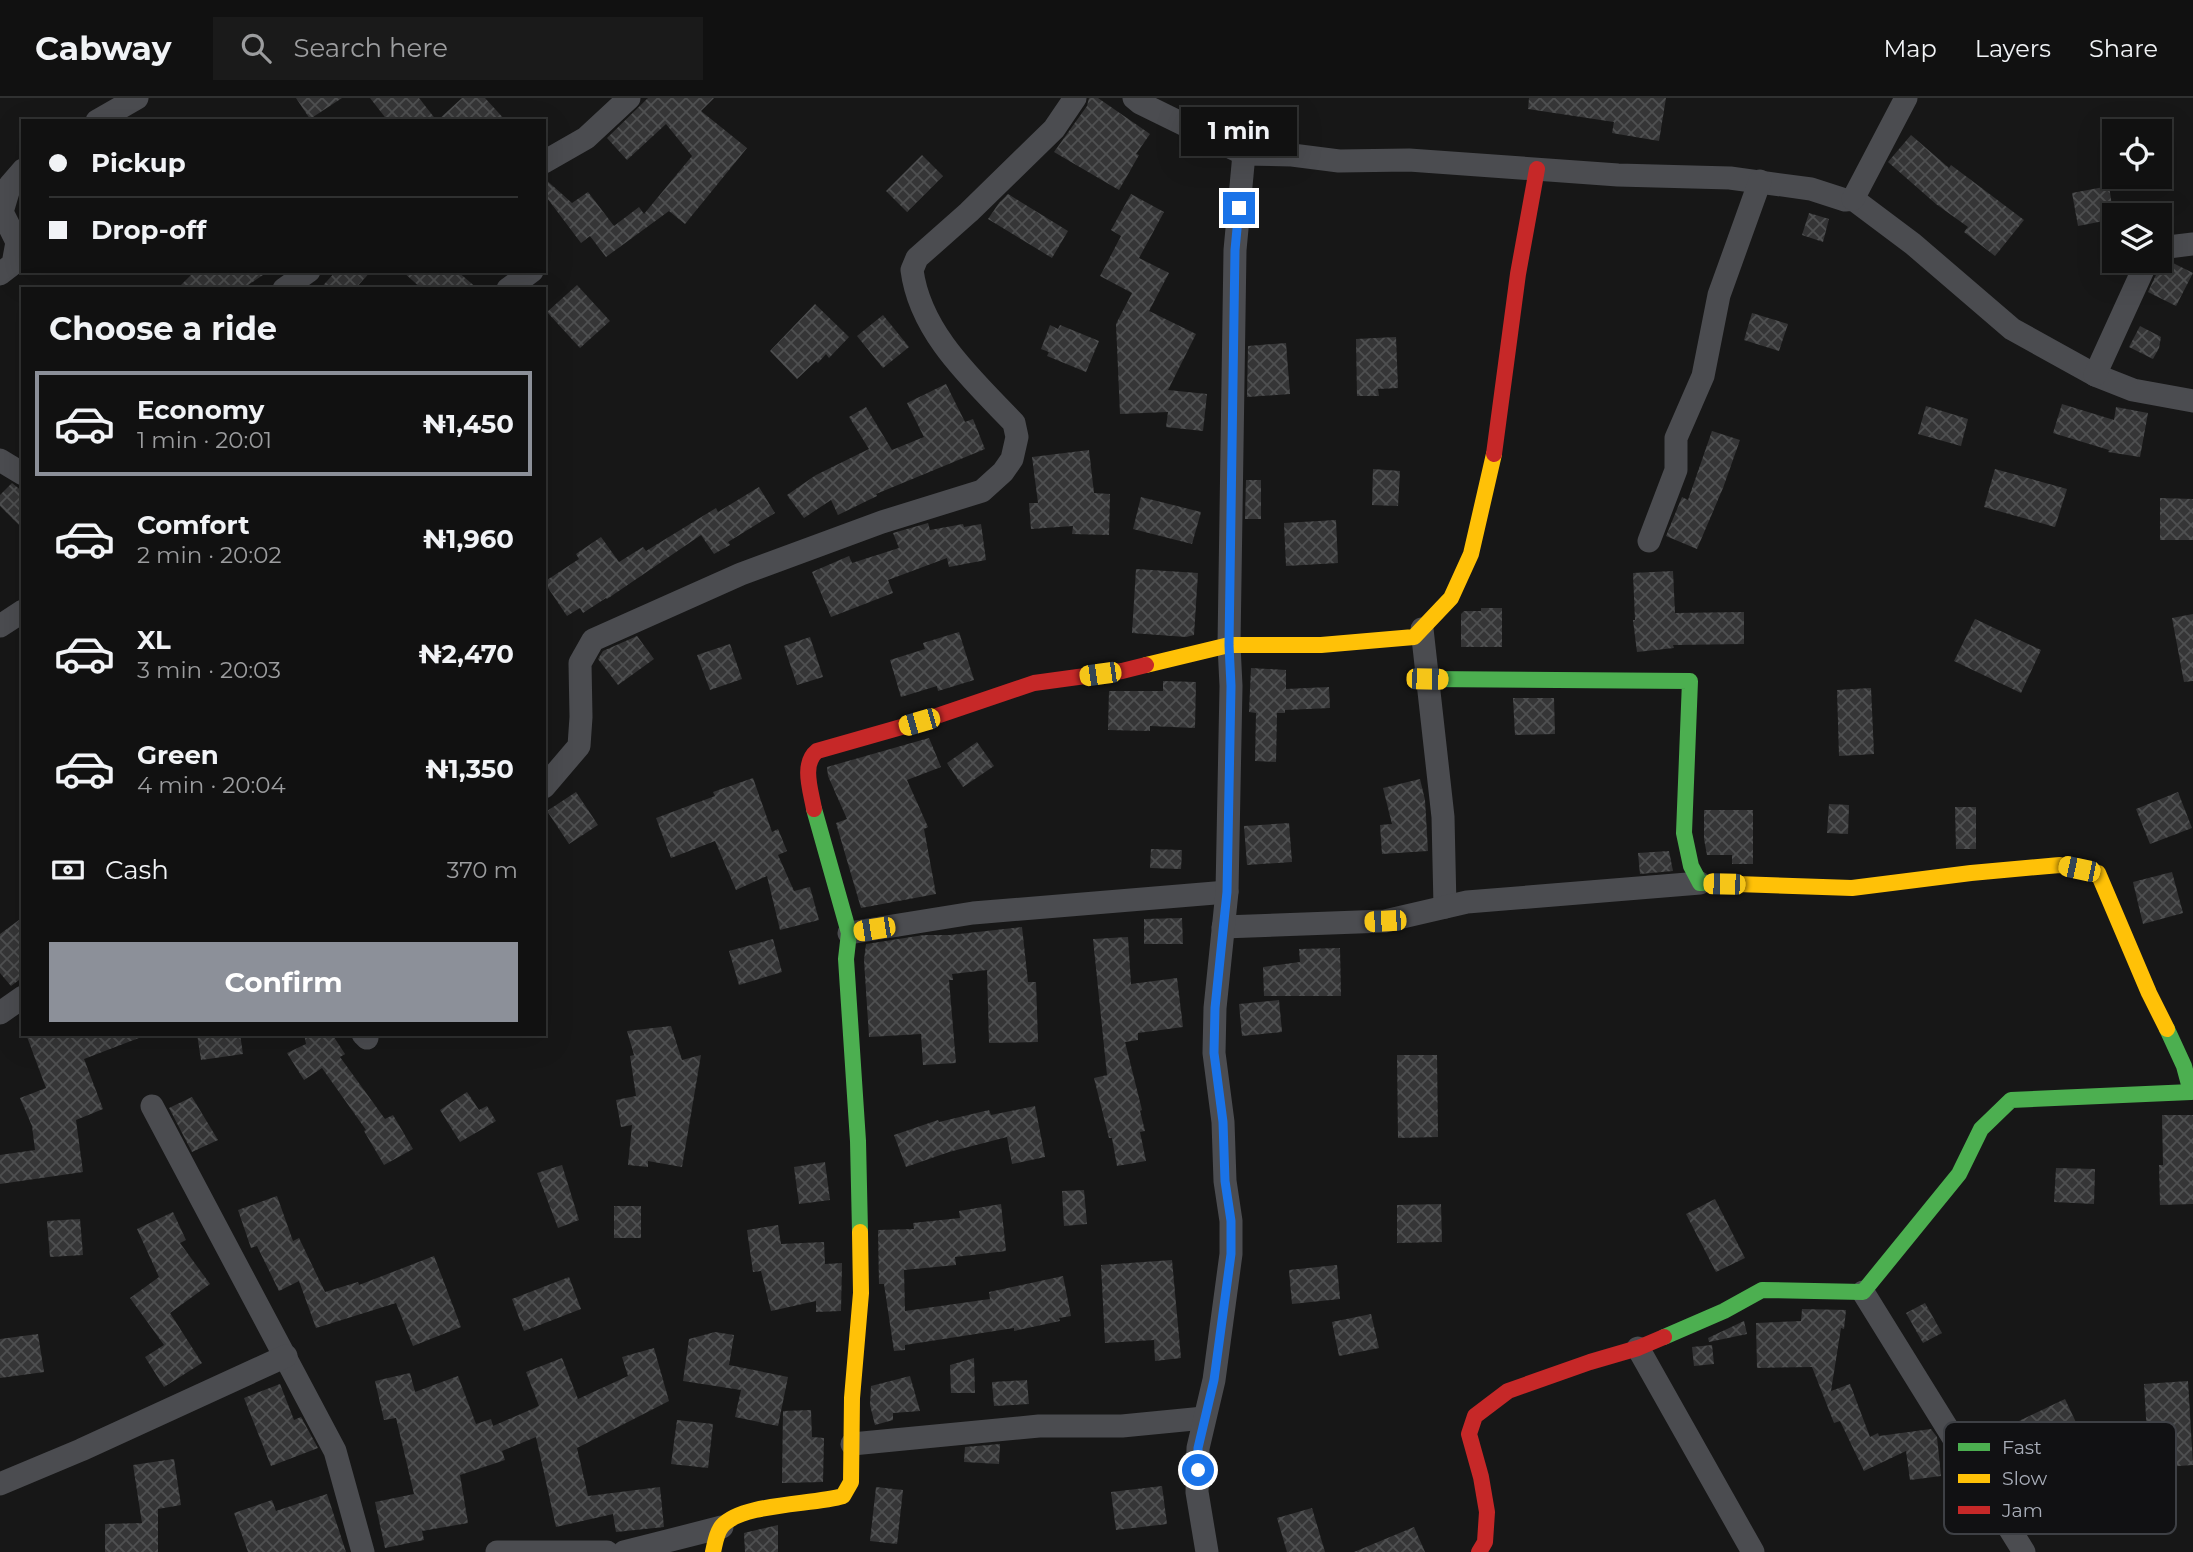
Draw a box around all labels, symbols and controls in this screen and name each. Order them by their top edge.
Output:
search box [213,17,703,80]
text: Cabway [35,28,171,68]
icon: search [237,29,275,67]
text: Search here [293,32,448,64]
text: Map [1883,34,1937,63]
text: Layers [1975,34,2051,63]
text: Share [2089,34,2158,63]
callout: 1 min [1181,106,1297,155]
text: 1 min [1208,117,1270,145]
map controls [2102,119,2172,273]
button: locate [2102,119,2172,189]
text: Pickup [91,147,186,179]
route end [1223,192,1255,224]
button: layers [2102,203,2172,273]
text: Drop-off [91,214,206,246]
text: Choose a ride [49,309,277,348]
icon: car [53,392,116,455]
text: Economy [137,394,264,426]
text: ₦1,450 [422,408,514,440]
text: 1 min · 20:01 [137,426,272,454]
icon: car [53,507,116,570]
text: Comfort [137,509,249,541]
text: ₦1,960 [423,523,514,555]
text: 2 min · 20:02 [137,541,281,569]
icon: car [53,622,116,685]
text: XL [137,624,171,656]
text: ₦2,470 [418,638,514,670]
text: 3 min · 20:03 [137,656,281,684]
car [1078,661,1123,687]
car [1406,668,1449,690]
car [896,706,943,738]
icon: car [53,737,116,800]
text: Green [137,739,219,771]
text: ₦1,350 [425,753,514,785]
text: 4 min · 20:04 [137,771,286,799]
icon: cash [49,851,87,889]
text: Cash [105,854,169,886]
car [2057,854,2102,884]
text: 370 m [447,856,518,884]
car [1703,873,1746,895]
car [1364,909,1407,933]
car [852,915,897,943]
button: Confirm [49,942,518,1022]
legend [1944,1422,2176,1534]
text: Fast [2002,1436,2042,1459]
route start [1182,1454,1214,1486]
text: Slow [2002,1467,2047,1490]
text: Jam [2001,1499,2043,1522]

